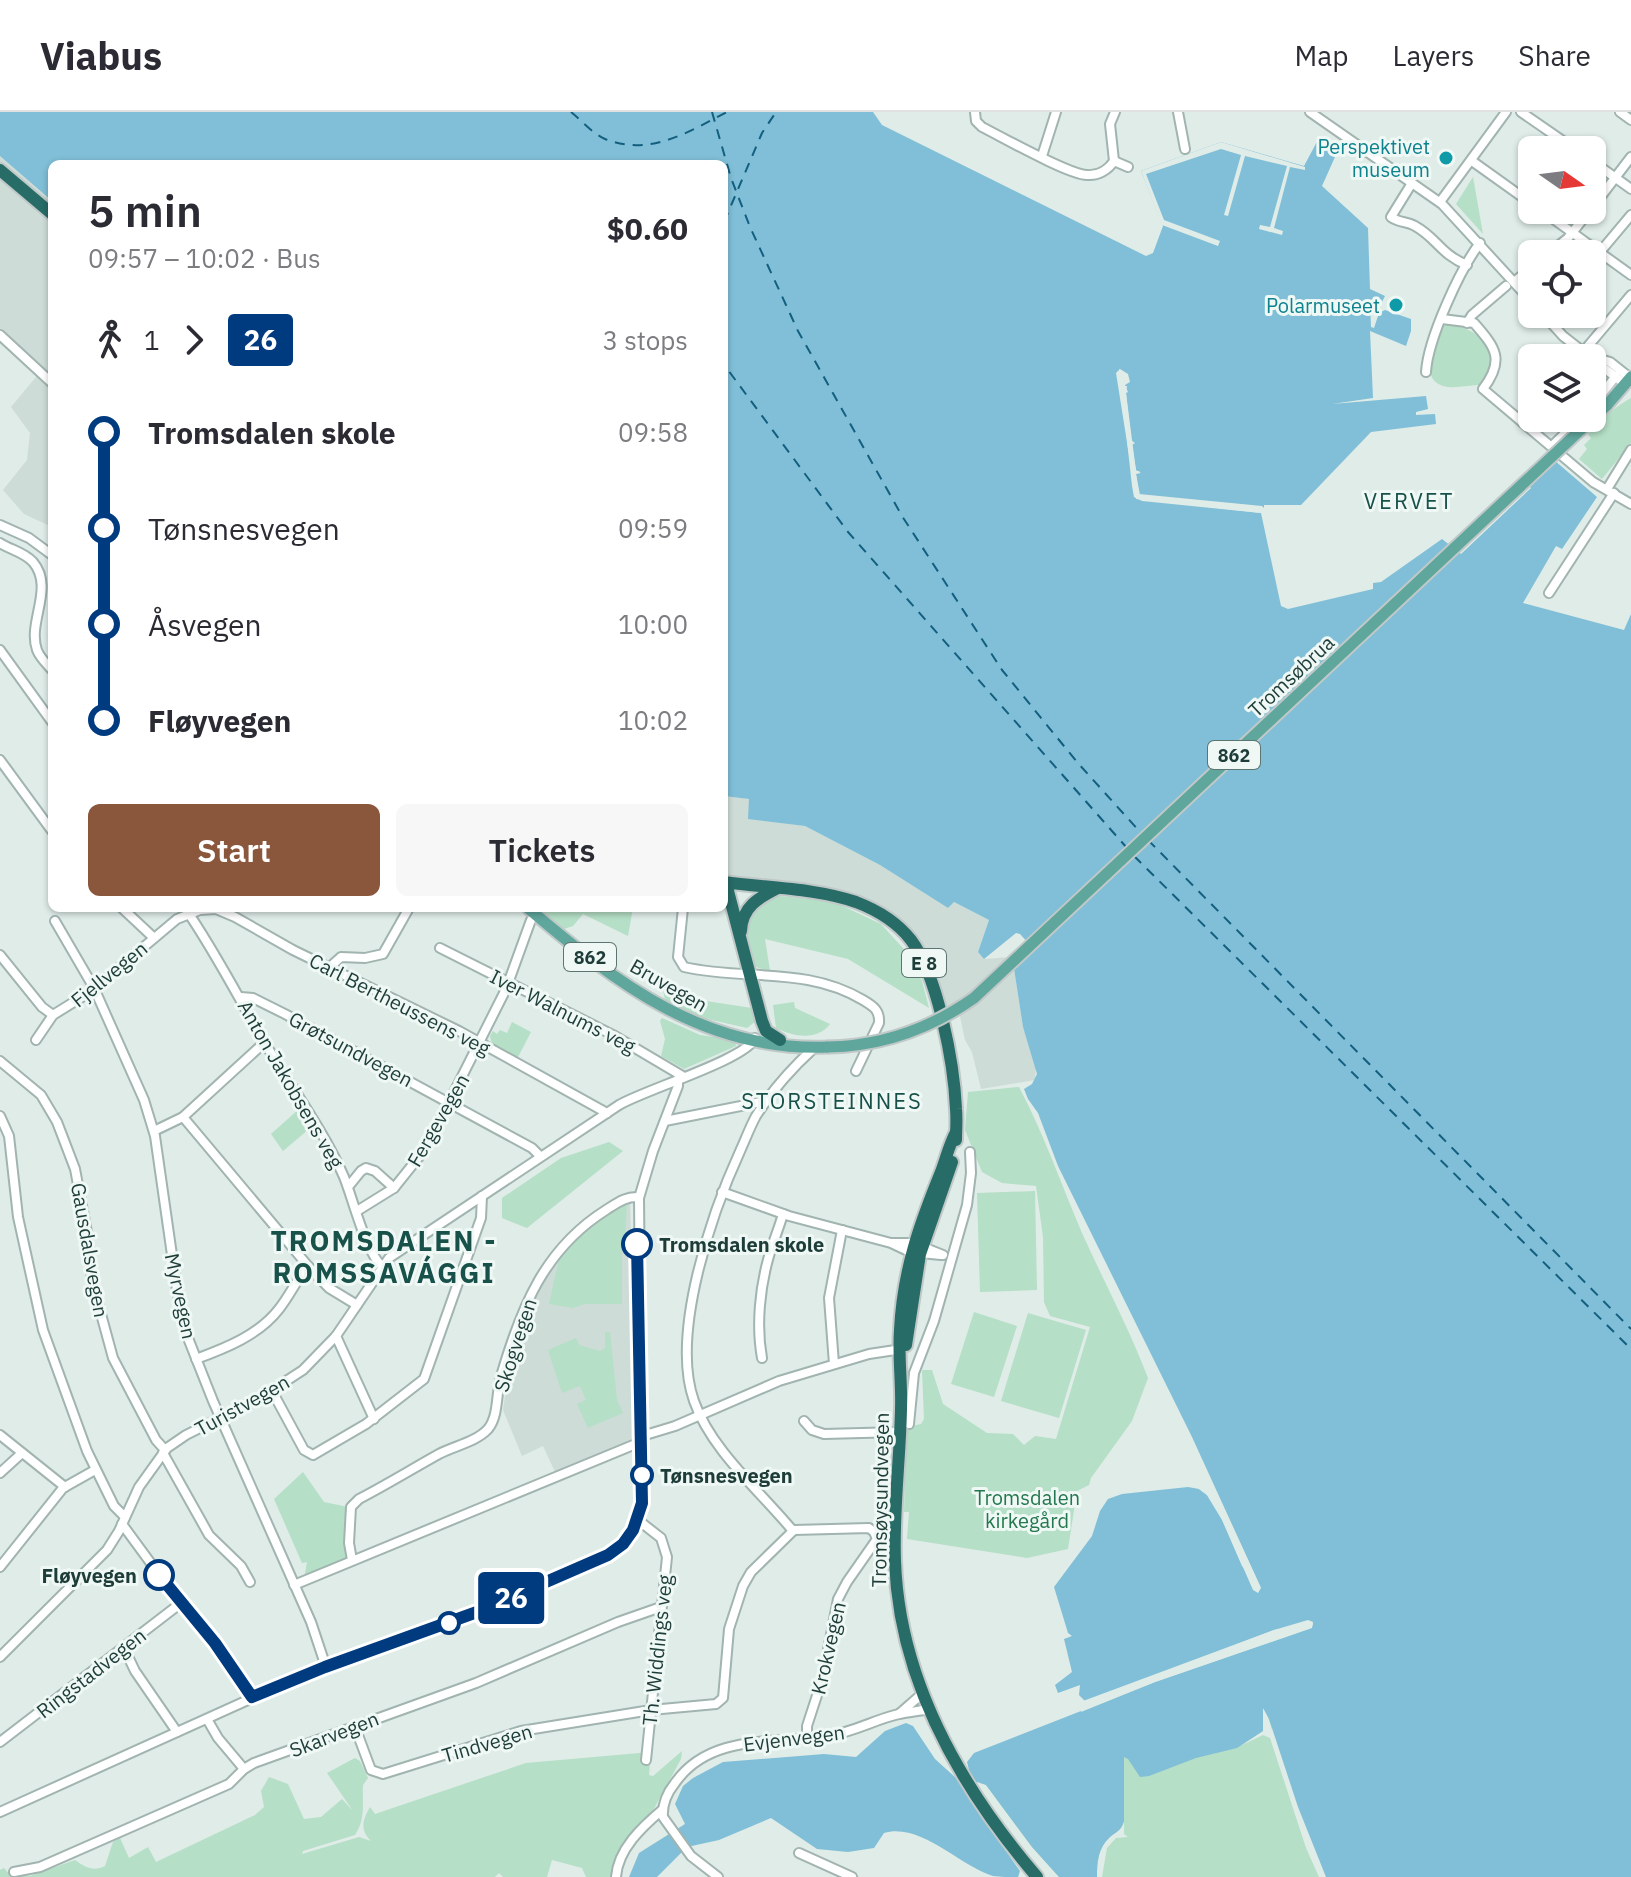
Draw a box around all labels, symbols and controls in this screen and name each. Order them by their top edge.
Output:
text: Viabus [40,31,162,80]
text: Map [1294,37,1348,74]
text: Layers [1392,37,1474,74]
text: Share [1518,37,1591,74]
place label: Perspektivet museum [1318,133,1430,183]
north arrow [1518,136,1606,224]
map controls [1518,136,1606,432]
marker: Perspektivet museum [1437,149,1455,167]
text: 5 min [88,182,202,239]
text: $0.60 [607,209,688,248]
button: locate [1518,240,1606,328]
text: 09:57 – 10:02 · Bus [88,241,321,275]
place label: Polarmuseet [1266,292,1380,319]
marker: Polarmuseet [1387,296,1405,314]
icon: walk [88,318,132,362]
icon: forward [172,318,216,362]
text: 26 [244,321,277,358]
text: 1 [144,323,160,357]
text: 3 stops [602,323,688,357]
button: layers [1518,344,1606,432]
text: Tromsdalen skole [148,413,396,452]
text: 09:58 [618,415,688,449]
district label: VERVET [1364,486,1454,515]
text: Tønsnesvegen [148,509,340,548]
text: 09:59 [618,511,688,545]
text: Åsvegen [148,605,262,644]
text: 10:00 [618,607,688,641]
street label: Tromsøbrua [1242,629,1340,723]
text: Fløyvegen [148,701,291,740]
text: 10:02 [618,703,688,737]
road number: 862 [1208,741,1260,769]
button: Start [88,804,380,896]
button: Tickets [396,804,688,896]
street label: Fjellvegen [65,935,153,1013]
road number: 862 [564,943,616,971]
street label: Carl Bertheussens veg [305,947,496,1062]
road number: E 8 [902,949,946,977]
street label: Bruvegen [625,952,713,1018]
street label: Iver Walnums veg [485,963,641,1060]
street label: Anton Jakobsens veg [232,995,350,1173]
street label: Grøtsundvegen [284,1005,418,1093]
street label: Fergevegen [400,1069,476,1171]
district label: STORSTEINNES [741,1086,923,1115]
street label: Gausdalsvegen [65,1181,115,1319]
district label: TROMSDALEN - ROMSSAVÁGGI [270,1222,498,1291]
marker: Tromsdalen skole [622,1229,652,1259]
place label: Tromsdalen skole [659,1231,824,1258]
street label: Myrvegen [159,1251,203,1341]
street label: Skogvegen [487,1295,543,1395]
street label: Turistvegen [190,1368,294,1442]
street label: Tromsøysundvegen [865,1412,895,1588]
place label: Tønsnesvegen [660,1462,793,1489]
marker: Tønsnesvegen [631,1464,653,1486]
park label: Tromsdalen kirkegård [974,1484,1080,1534]
marker: Fløyvegen [144,1560,174,1590]
place label: Fløyvegen [41,1562,137,1589]
line badge: 26 [475,1572,547,1624]
street label: Th. Widdings veg [636,1573,678,1727]
text: 26 [494,1579,528,1616]
street label: Krokvegen [804,1599,852,1697]
unlabelled marker [438,1612,460,1634]
street label: Ringstadvegen [31,1622,151,1724]
street label: Skarvegen [285,1705,383,1763]
street label: Tindvegen [439,1717,535,1769]
street label: Evjenvegen [742,1718,846,1758]

